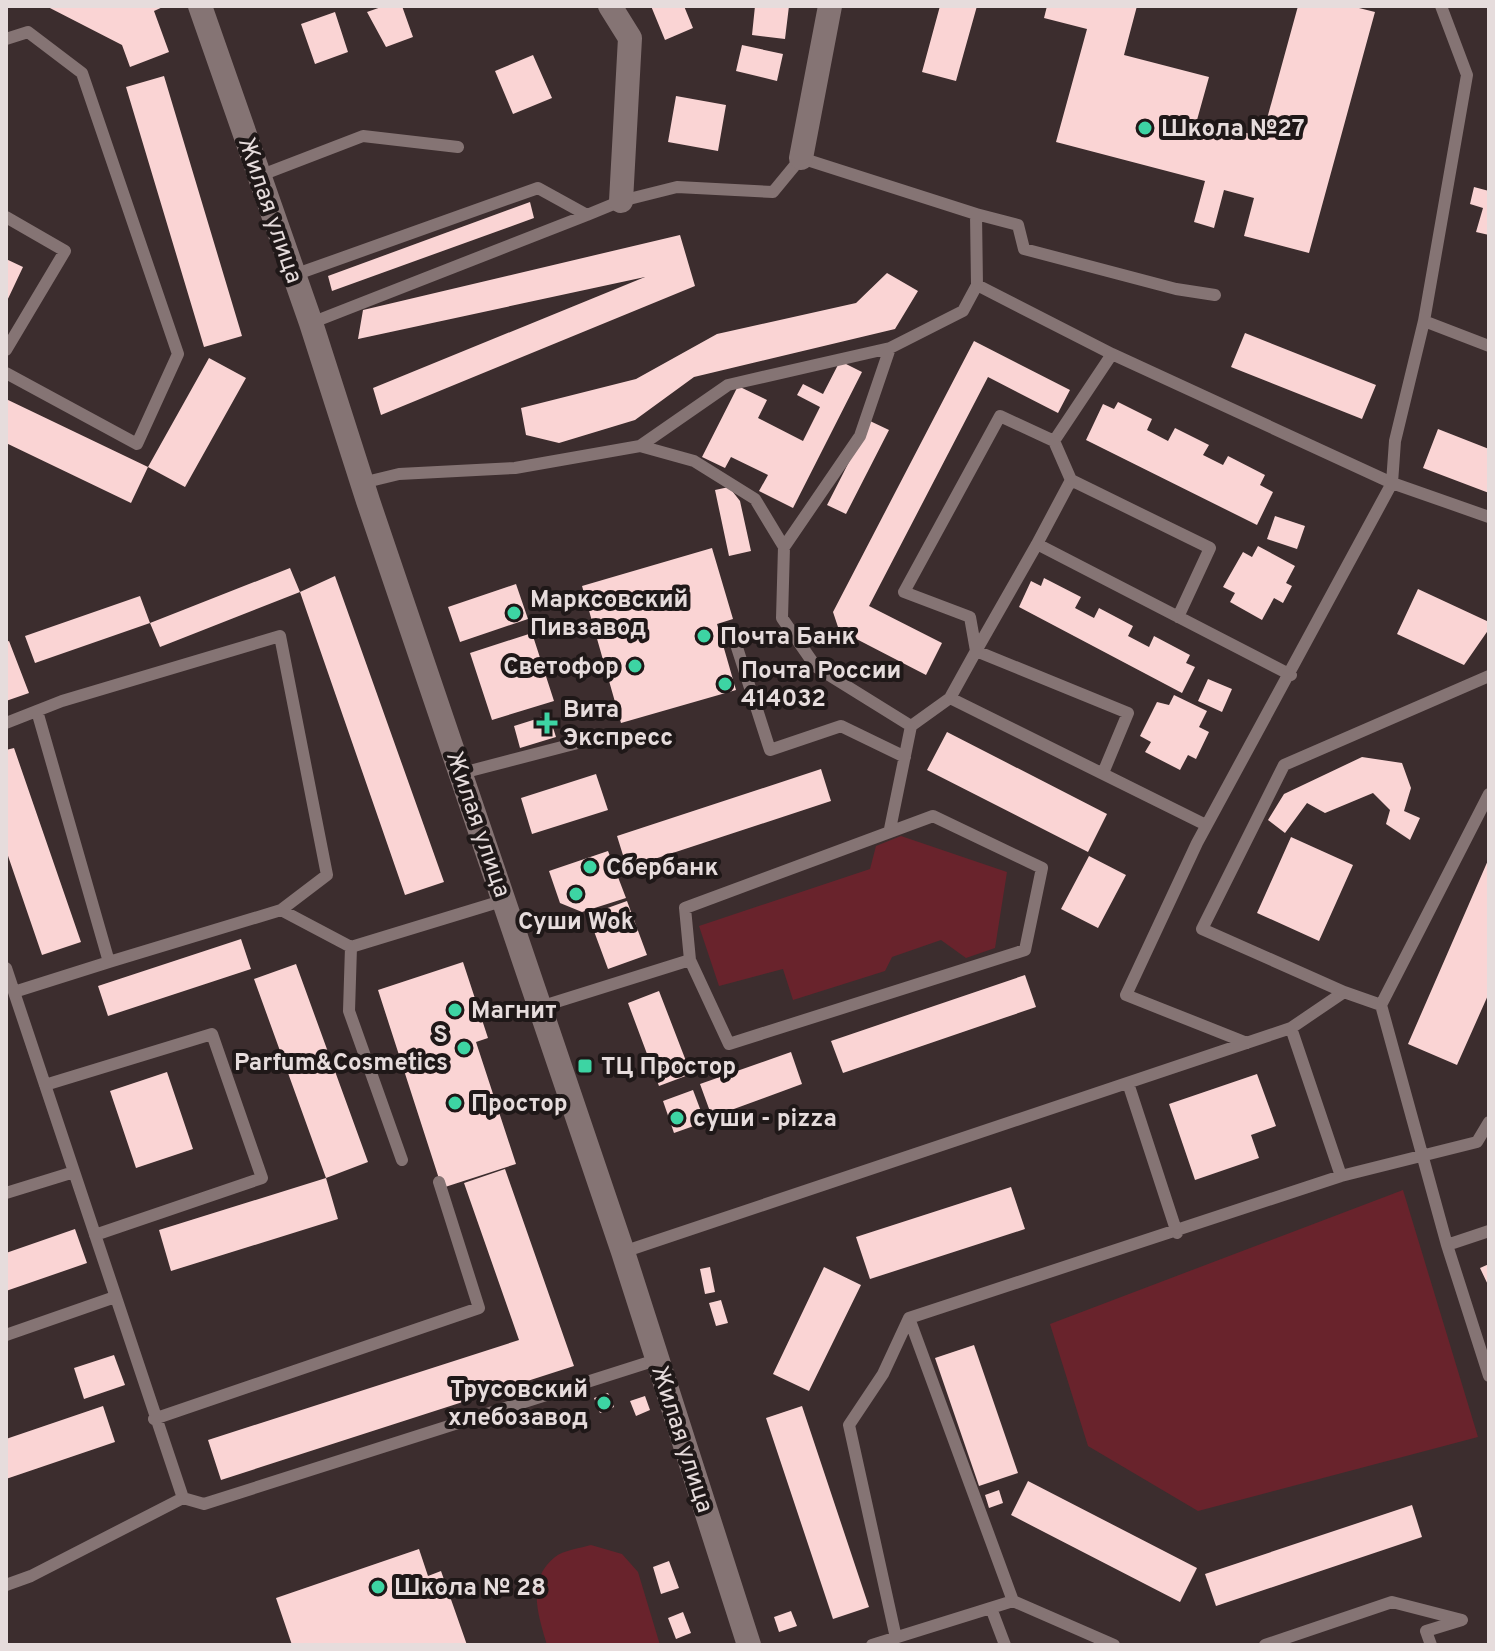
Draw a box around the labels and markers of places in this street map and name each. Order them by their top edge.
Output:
place label: Школа №27 [1161,115,1305,145]
marker: Школа №27 [1136,119,1154,137]
place label: Марксовский Пивзавод [530,586,688,644]
marker: Марксовский Пивзавод [505,604,523,622]
place label: Почта Банк [720,623,856,653]
marker: Почта Банк [695,627,713,645]
place label: Светофор [503,653,619,683]
marker: Светофор [626,657,644,675]
place label: Почта России 414032 [741,657,901,715]
marker: Почта России 414032 [716,675,734,693]
place label: Вита Экспресс [563,696,673,754]
marker: Вита Экспресс [538,714,556,732]
place label: Сбербанк [606,854,719,884]
marker: Сбербанк [581,858,599,876]
marker: Суши Wok [567,885,585,903]
place label: Суши Wok [518,908,634,938]
place label: Магнит [471,997,557,1027]
marker: Магнит [446,1001,464,1019]
place label: S Parfum&Cosmetics [234,1021,448,1079]
marker: S Parfum&Cosmetics [455,1039,473,1057]
place label: ТЦ Простор [601,1053,736,1083]
marker: ТЦ Простор [576,1057,594,1075]
place label: Простор [471,1090,568,1120]
marker: Простор [446,1094,464,1112]
place label: суши - pizza [693,1105,837,1135]
marker: суши - pizza [668,1109,686,1127]
place label: Трусовский хлебозавод [448,1376,588,1434]
marker: Трусовский хлебозавод [595,1394,613,1412]
place label: Школа № 28 [394,1574,546,1604]
marker: Школа № 28 [369,1578,387,1596]

